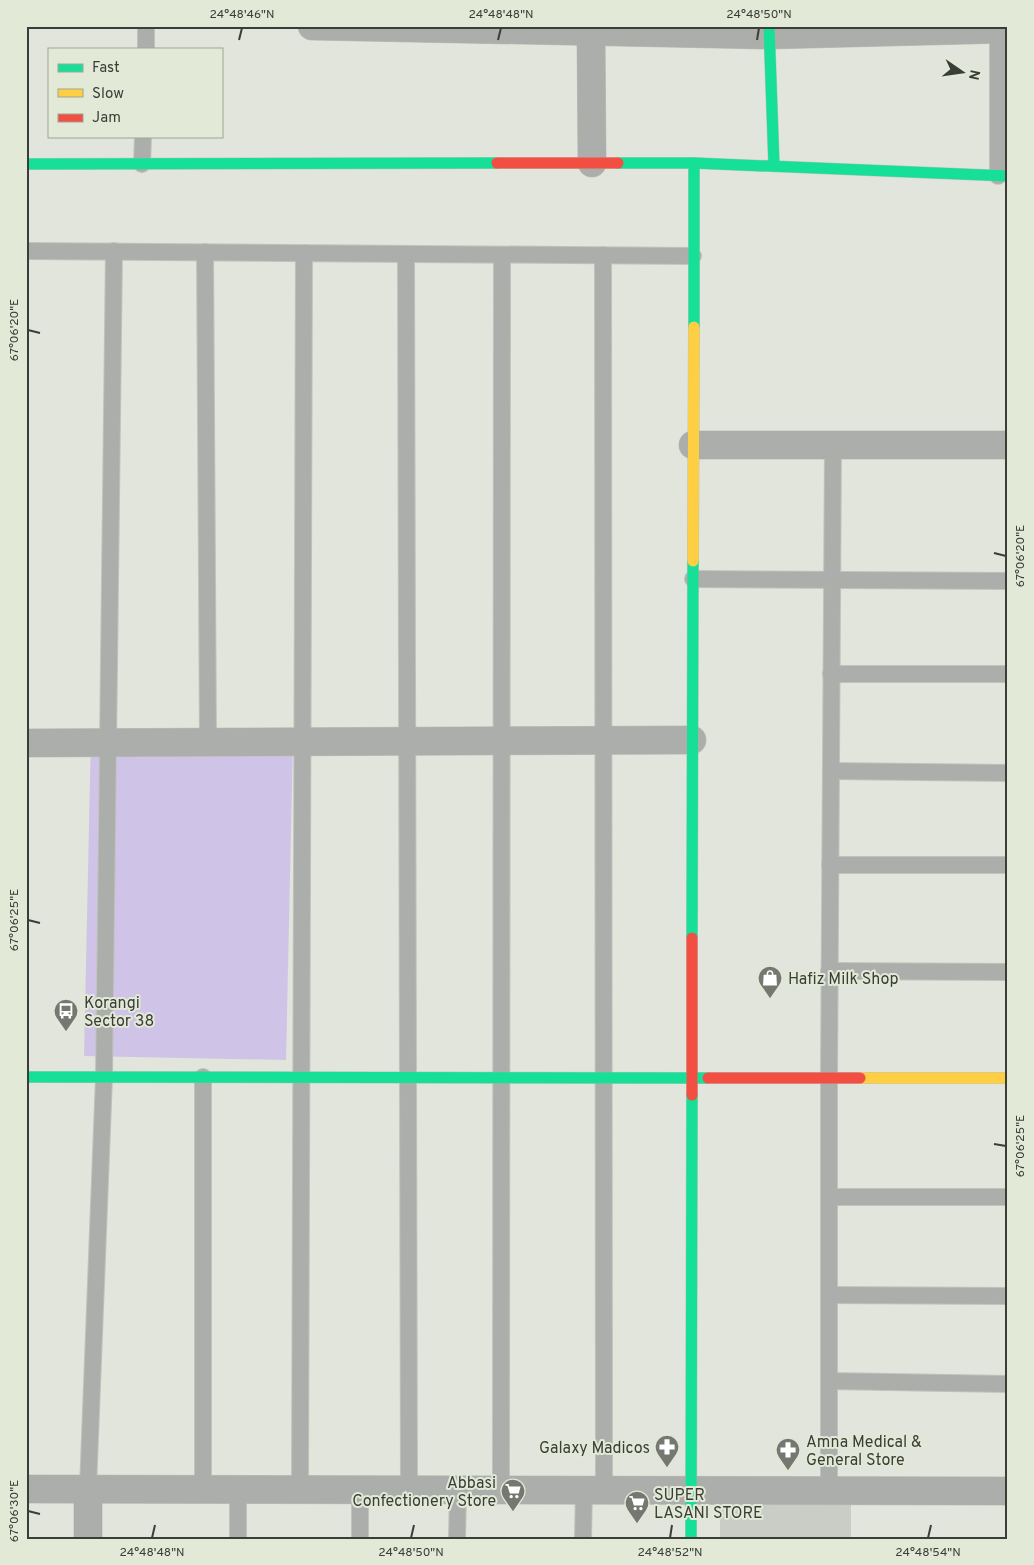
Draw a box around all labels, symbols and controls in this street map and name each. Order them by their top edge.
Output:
text: 24°48'46"N [210,7,274,23]
text: 24°48'48"N [468,7,534,23]
text: 24°48'50"N [726,7,792,23]
legend [48,48,222,138]
north arrow [936,48,986,98]
text: Fast [92,59,120,78]
text: N [964,68,983,81]
text: Slow [92,85,124,104]
text: Jam [92,109,121,128]
text: 67°06'20"E [7,299,23,361]
text: 67°06'20"E [1013,525,1029,587]
text: 67°06'25"E [7,889,23,951]
shop icon: Hafiz Milk Shop [757,965,783,999]
place label: Hafiz Milk Shop [788,970,898,990]
place label: Korangi Sector 38 [84,994,154,1032]
bus stop icon: Korangi Sector 38 [53,998,79,1032]
text: 67°06'25"E [1013,1115,1029,1177]
place label: Amna Medical & General Store [806,1433,922,1471]
pharmacy icon: Galaxy Madicos [654,1434,680,1468]
pharmacy icon: Amna Medical & General Store [775,1437,801,1471]
place label: Galaxy Madicos [539,1439,650,1459]
place label: Abbasi Confectionery Store [352,1474,496,1512]
supermarket icon: Abbasi Confectionery Store [500,1478,526,1512]
text: 67°06'30"E [7,1480,23,1542]
place label: SUPER LASANI STORE [654,1486,763,1524]
supermarket icon: SUPER LASANI STORE [624,1490,650,1524]
text: 24°48'48"N [119,1545,185,1561]
text: 24°48'50"N [378,1545,444,1561]
text: 24°48'52"N [637,1545,703,1561]
text: 24°48'54"N [895,1545,961,1561]

